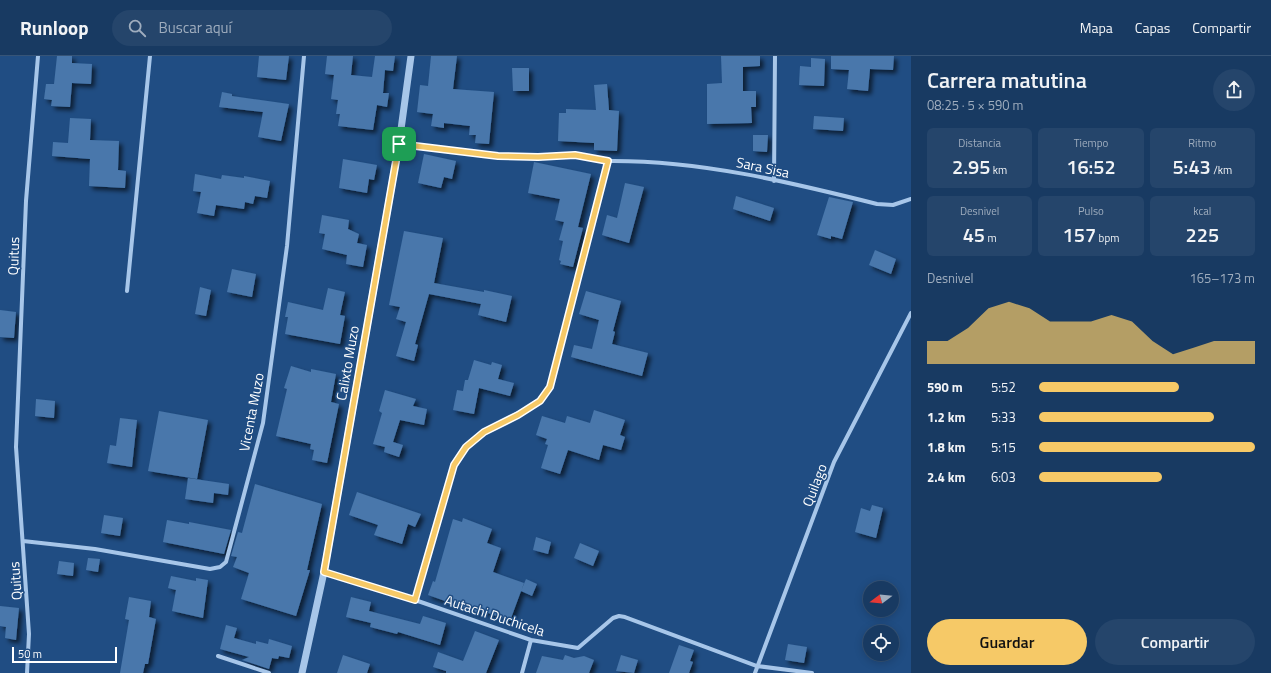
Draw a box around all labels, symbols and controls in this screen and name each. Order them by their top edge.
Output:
search box [112,10,392,46]
text: Runloop [20,13,88,42]
text: Buscar aquí [158,16,232,39]
icon: search [126,17,148,39]
text: Mapa [1080,17,1113,38]
text: Capas [1135,17,1170,38]
text: Compartir [1192,17,1251,38]
text: Carrera matutina [927,63,1087,97]
button: share [1213,69,1255,111]
text: 08:25 · 5 × 590 m [927,95,1023,115]
pin [382,127,416,161]
icon: arrive [388,133,410,155]
text: Distancia [958,135,1001,151]
text: Tiempo [1074,135,1108,151]
text: Ritmo [1188,135,1216,151]
street label: Sara Sisa [735,151,791,183]
text: 2.95 [952,151,990,182]
text: 16:52 [1066,151,1116,182]
text: 5:43 [1172,151,1211,182]
text: km [990,162,1007,178]
text: /km [1211,162,1232,178]
text: Desnivel [960,203,999,219]
text: Pulso [1078,203,1104,219]
text: kcal [1193,203,1211,219]
text: 45 [963,219,985,250]
text: 157 [1063,219,1096,250]
text: 225 [1186,219,1219,250]
text: m [985,230,997,246]
text: bpm [1096,230,1119,246]
street label: Quitus [2,236,24,276]
text: Desnivel [927,268,974,288]
text: 165–173 m [1189,268,1255,288]
street label: Calixto Muzo [330,324,364,402]
street label: Vicenta Muzo [233,371,269,453]
text: 590 m [927,377,963,397]
text: 5:52 [991,377,1016,397]
text: 1.2 km [927,407,965,427]
text: 5:33 [991,407,1016,427]
text: 1.8 km [927,437,965,457]
text: 5:15 [991,437,1016,457]
street label: Quilago [796,460,832,510]
text: 2.4 km [927,467,965,487]
text: 6:03 [991,467,1016,487]
street label: Quitus [3,561,27,601]
north arrow [863,581,899,617]
map controls [863,581,899,661]
street label: Autachi Duchicela [442,589,548,641]
button: Guardar [927,619,1087,665]
button: Compartir [1095,619,1255,665]
button: locate [863,625,899,661]
scale bar [12,645,117,664]
text: 50 m [18,646,42,662]

